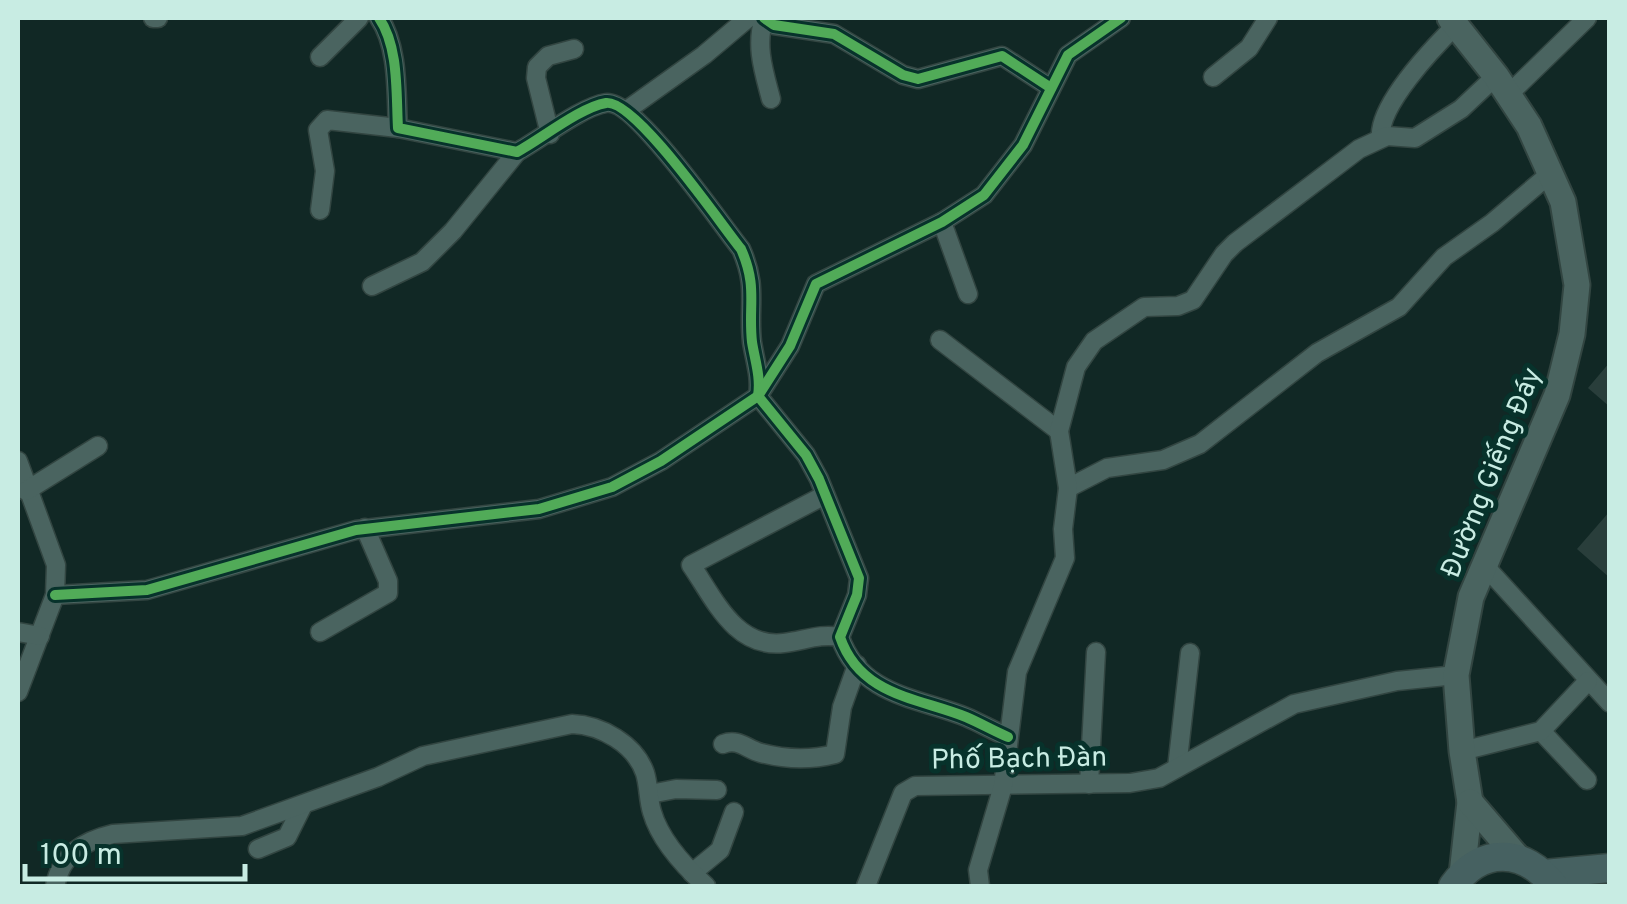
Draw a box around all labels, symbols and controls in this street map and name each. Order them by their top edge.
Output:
street label: Đường Giếng Đáy [1433,362,1551,584]
street label: Phố Bạch Đàn [931,739,1107,780]
scale bar [25,819,245,881]
text: 100 m [40,838,122,875]

